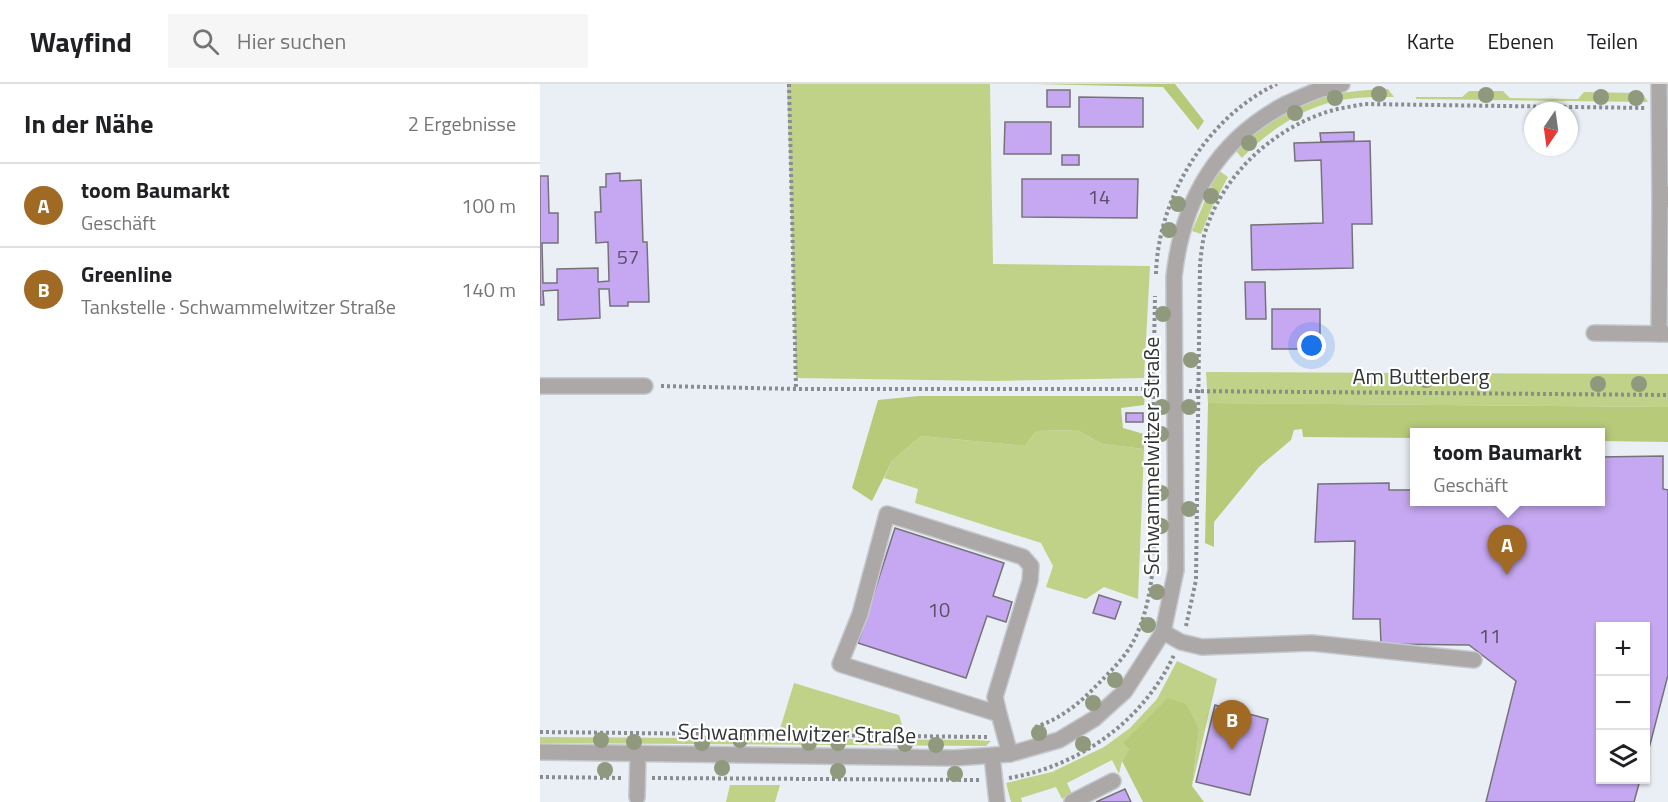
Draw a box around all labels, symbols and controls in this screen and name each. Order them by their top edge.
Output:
search box [168,14,588,68]
text: Wayfind [30,20,132,63]
text: Hier suchen [237,24,346,58]
icon: search [189,25,222,58]
text: Karte [1407,25,1454,57]
text: Ebenen [1487,25,1554,57]
text: Teilen [1587,25,1638,57]
north arrow [1524,102,1578,156]
text: In der Nähe [24,104,153,143]
text: 2 Ergebnisse [408,108,516,139]
text: toom Baumarkt [81,173,230,207]
house number: 14 [1088,181,1110,212]
text: A [37,190,50,221]
text: 100 m [461,190,516,221]
text: Geschäft [81,207,156,238]
house number: 57 [617,241,639,272]
text: Greenline [81,257,172,291]
text: B [37,274,50,305]
text: 140 m [461,274,516,305]
text: Tankstelle · Schwammelwitzer Straße [81,291,396,322]
your location [1297,331,1326,360]
street label: Schwammelwitzer Straße [1134,337,1168,575]
street label: Am Butterberg [1352,359,1490,393]
popup [1410,428,1605,506]
text: toom Baumarkt [1433,435,1582,469]
text: Geschäft [1433,469,1508,500]
pin: A [1488,526,1526,575]
house number: 10 [928,594,950,625]
house number: 11 [1479,620,1501,651]
map controls [1596,622,1650,784]
button: + [1596,622,1650,676]
button: − [1596,676,1650,730]
pin: B [1212,700,1252,750]
street label: Schwammelwitzer Straße [677,714,917,752]
button: layers [1596,730,1650,784]

